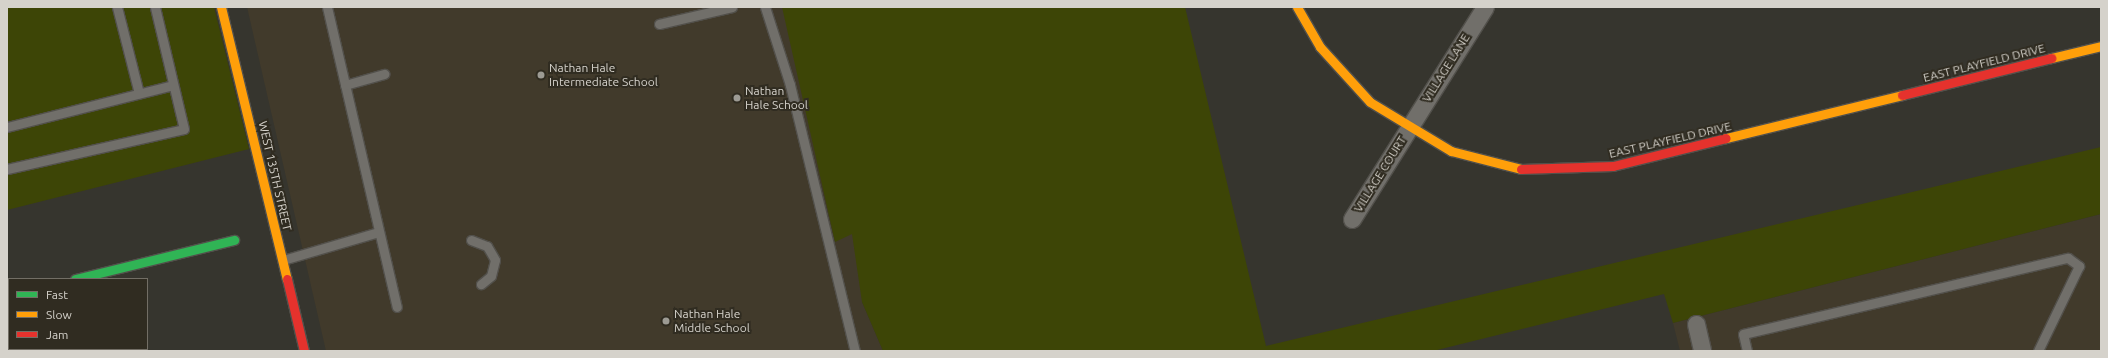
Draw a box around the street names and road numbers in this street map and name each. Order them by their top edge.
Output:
street label: VILLAGE LANE [1419,31,1473,105]
street label: EAST PLAYFIELD DRIVE [1922,41,2046,85]
street label: EAST PLAYFIELD DRIVE [1608,119,1732,161]
street label: WEST 135TH STREET [255,120,295,232]
street label: VILLAGE COURT [1351,133,1409,215]

